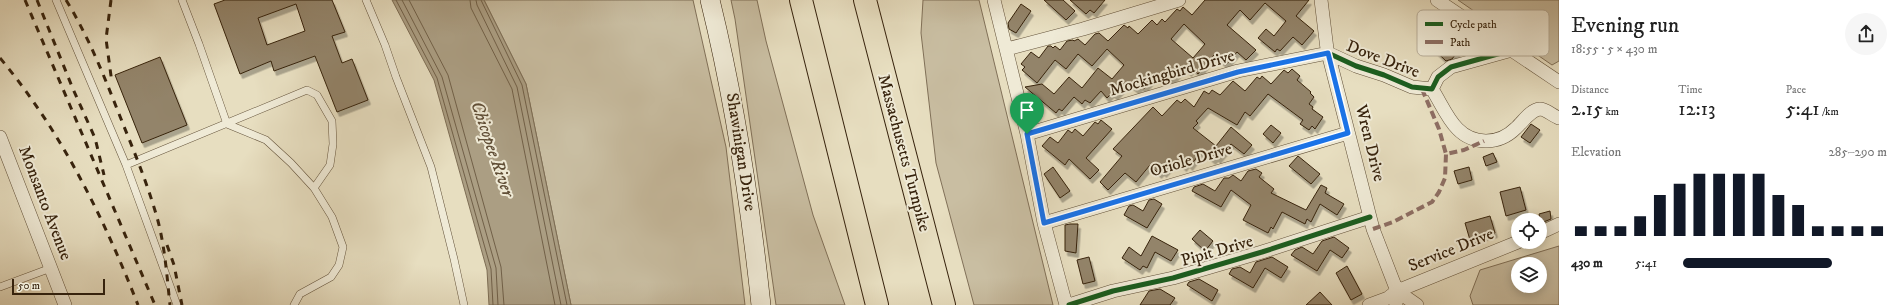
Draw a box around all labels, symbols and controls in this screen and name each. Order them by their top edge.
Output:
legend [1417,10,1549,56]
text: Evening run [1571,12,1679,39]
button: share [1845,13,1887,55]
text: Cycle path [1450,18,1497,32]
street label: Dove Drive [1343,35,1423,83]
text: Path [1450,36,1471,50]
text: 18:55 · 5 × 430 m [1571,41,1657,57]
street label: Mockingbird Drive [1107,45,1237,101]
street label: Massachusetts Turnpike [872,72,936,234]
text: Distance [1571,83,1609,97]
text: Time [1678,83,1702,97]
text: Pace [1786,83,1806,97]
street label: Shawinigan Drive [721,91,761,213]
pin [1010,93,1044,134]
text: 2.15 [1571,97,1603,122]
text: 12:13 [1678,97,1716,122]
text: 5:41 [1786,97,1820,122]
water label: Chicopee River [465,98,519,201]
icon: arrive [1016,99,1038,121]
street label: Wren Drive [1350,101,1390,184]
text: km [1603,105,1619,119]
text: /km [1820,105,1839,119]
street label: Oriole Drive [1147,138,1235,182]
street label: Monsanto Avenue [13,143,77,263]
text: Elevation [1571,144,1621,160]
text: 285–290 m [1828,144,1887,160]
map controls [1511,213,1547,293]
button: locate [1511,213,1547,249]
street label: Service Drive [1405,223,1497,277]
street label: Pipit Drive [1178,230,1256,272]
text: 430 m [1571,255,1603,271]
text: 5:41 [1635,255,1657,271]
button: layers [1511,257,1547,293]
scale bar [12,277,105,296]
text: 50 m [18,279,40,293]

